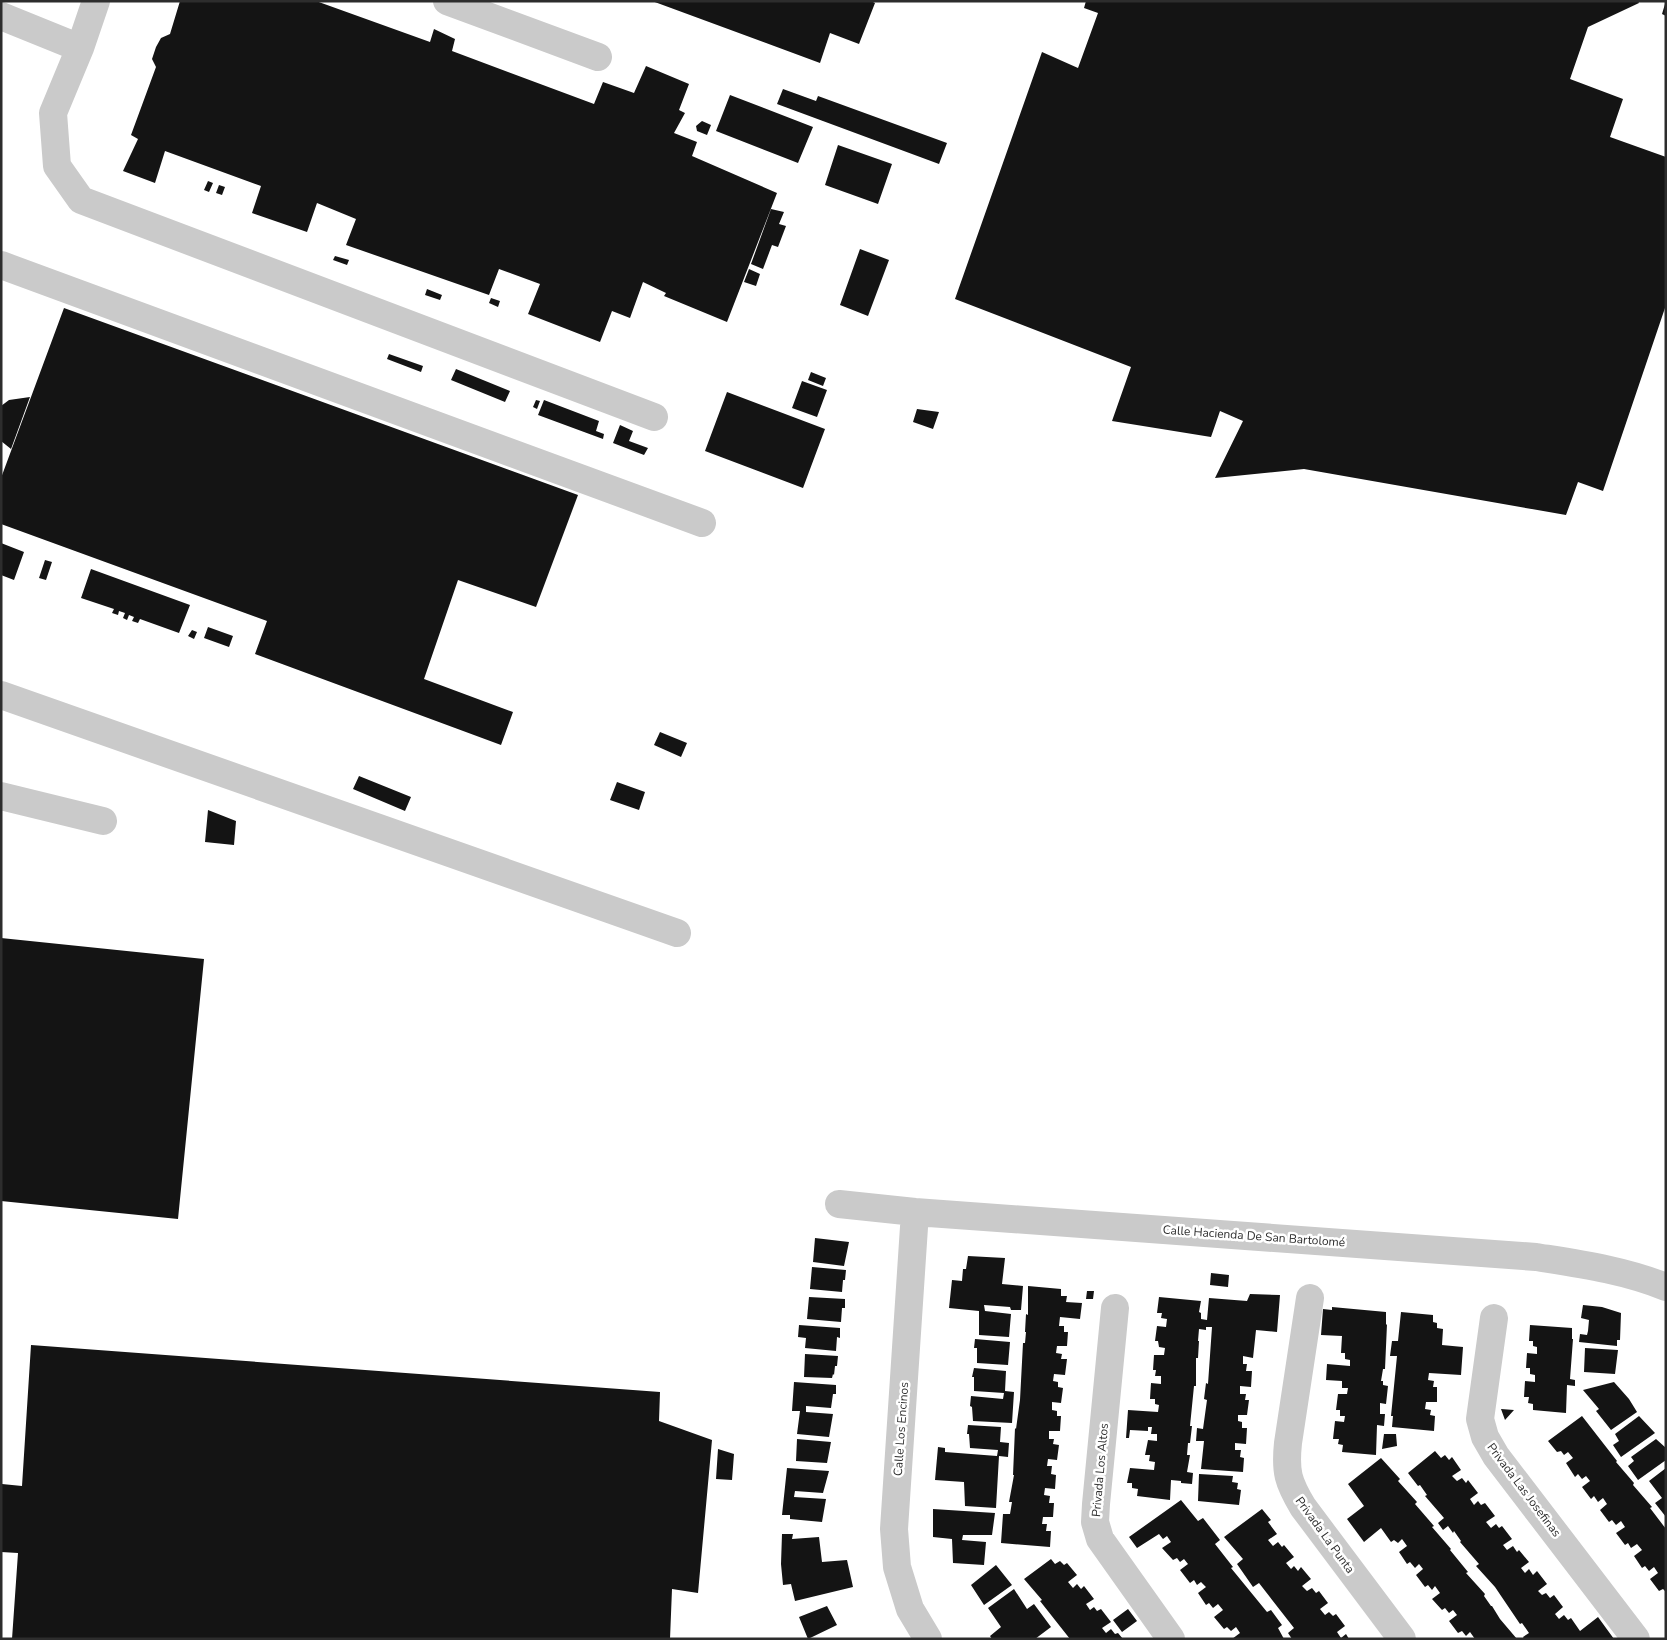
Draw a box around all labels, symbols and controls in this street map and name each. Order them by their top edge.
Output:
street label: Calle Hacienda De San Bartolomé [1162,1222,1346,1250]
street label: Calle Los Encinos [890,1381,912,1477]
street label: Privada Los Altos [1088,1422,1112,1518]
street label: Privada Las Josefinas [1483,1440,1565,1540]
street label: Privada La Punta [1292,1493,1358,1577]

